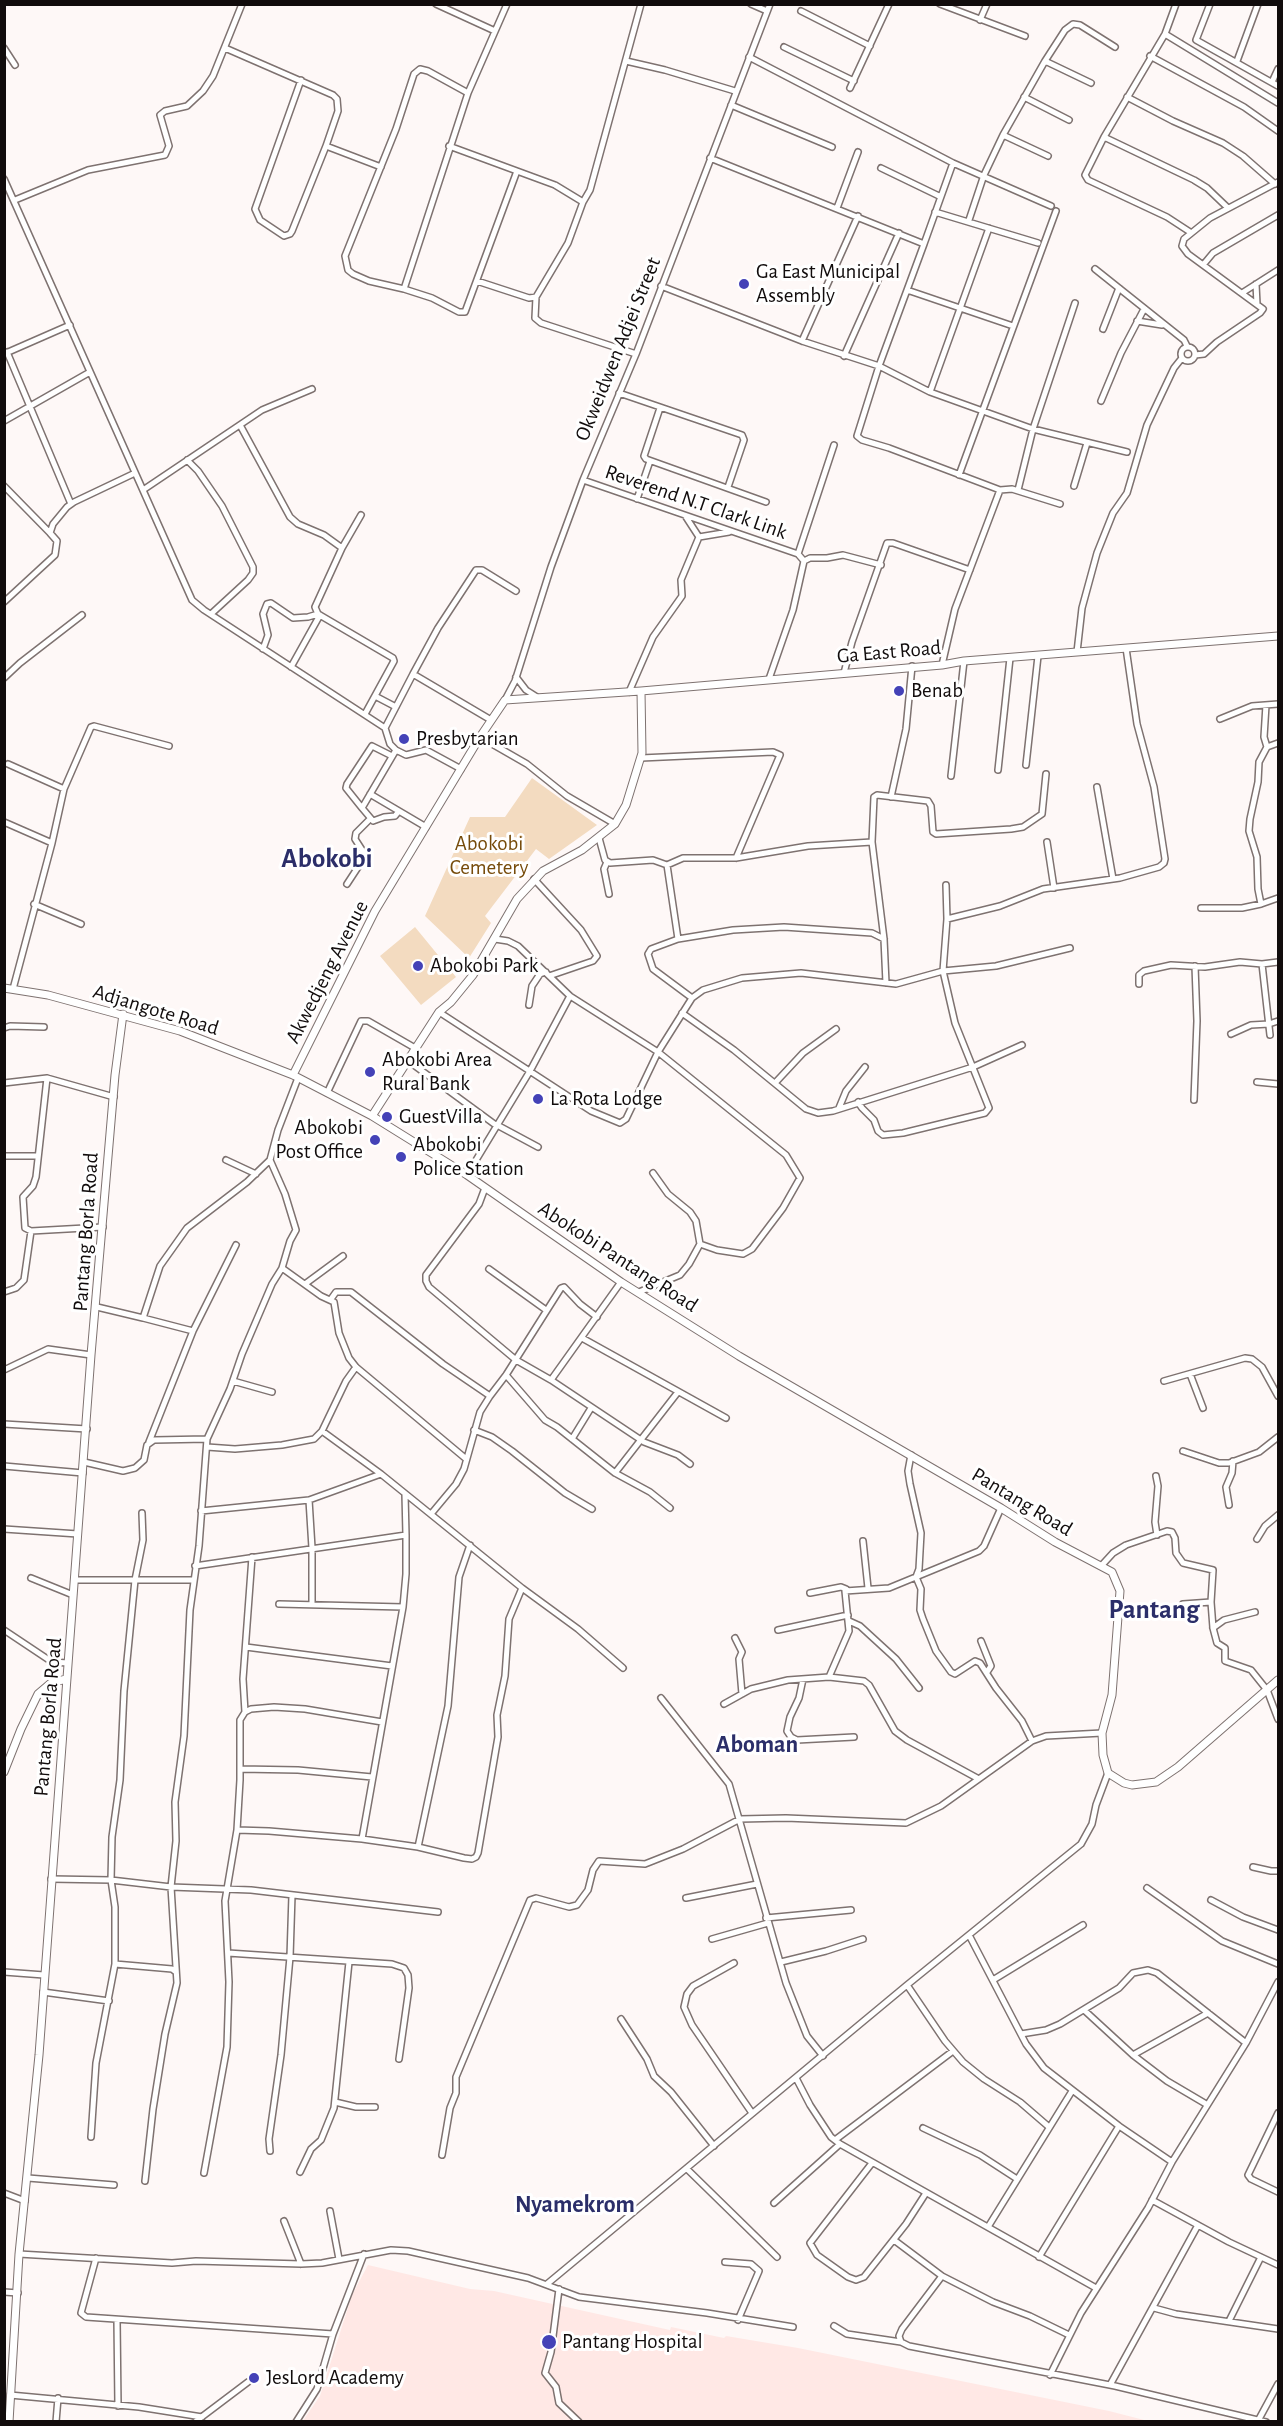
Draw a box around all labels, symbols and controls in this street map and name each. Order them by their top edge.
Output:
street label: Okweidwen Adjei Street [570,253,666,445]
place label: Ga East Municipal Assembly [756,259,900,309]
marker: Ga East Municipal Assembly [737,277,751,291]
street label: Reverend N.T Clark Link [602,459,790,545]
street label: Ga East Road [836,635,942,669]
place label: Benab [911,678,963,704]
marker: Benab [892,684,906,698]
place label: Presbytarian [416,726,519,752]
marker: Presbytarian [397,732,411,746]
park label: Abokobi Cemetery [450,831,528,881]
district label: Abokobi [281,843,373,875]
street label: Akwedjeng Avenue [280,896,374,1048]
place label: Abokobi Park [430,953,538,979]
marker: Abokobi Park [411,959,425,973]
street label: Adjangote Road [90,979,222,1041]
place label: Abokobi Area Rural Bank [382,1047,492,1097]
marker: Abokobi Area Rural Bank [363,1065,377,1079]
place label: La Rota Lodge [550,1086,663,1112]
marker: La Rota Lodge [531,1092,545,1106]
place label: GuestVilla [399,1104,483,1130]
marker: GuestVilla [380,1110,394,1124]
place label: Abokobi Post Office [276,1115,363,1165]
place label: Abokobi Police Station [413,1132,524,1182]
marker: Abokobi Post Office [368,1133,382,1147]
marker: Abokobi Police Station [394,1150,408,1164]
street label: Pantang Borla Road [68,1152,104,1312]
street label: Abokobi Pantang Road [533,1196,703,1318]
street label: Pantang Road [967,1462,1077,1542]
district label: Pantang [1108,1594,1200,1626]
street label: Pantang Borla Road [28,1636,68,1798]
district label: Aboman [716,1731,798,1759]
district label: Nyamekrom [515,2191,635,2219]
place label: Pantang Hospital [562,2329,703,2355]
marker: Pantang Hospital [540,2333,558,2351]
place label: JesLord Academy [266,2365,404,2391]
marker: JesLord Academy [247,2371,261,2385]

